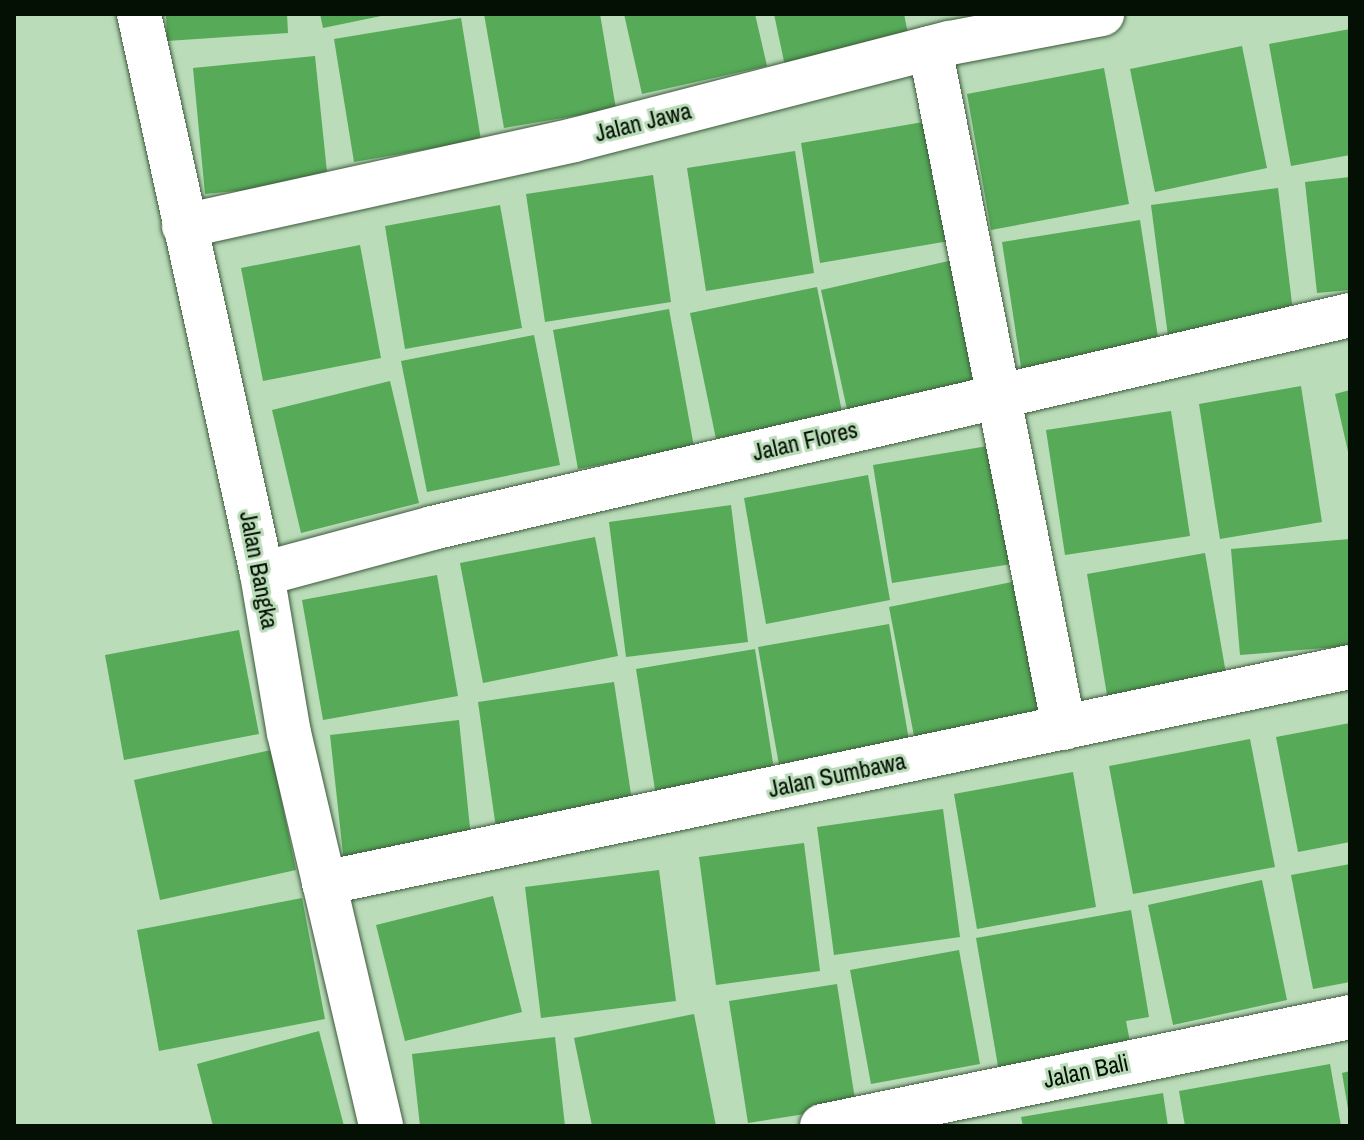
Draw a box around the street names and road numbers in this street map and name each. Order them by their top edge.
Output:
street label: Jalan Jawa [592,96,694,148]
street label: Jalan Flores [750,415,860,467]
street label: Jalan Bangka [233,509,285,631]
street label: Jalan Sumbawa [766,746,908,804]
street label: Jalan Bali [1041,1048,1131,1094]

